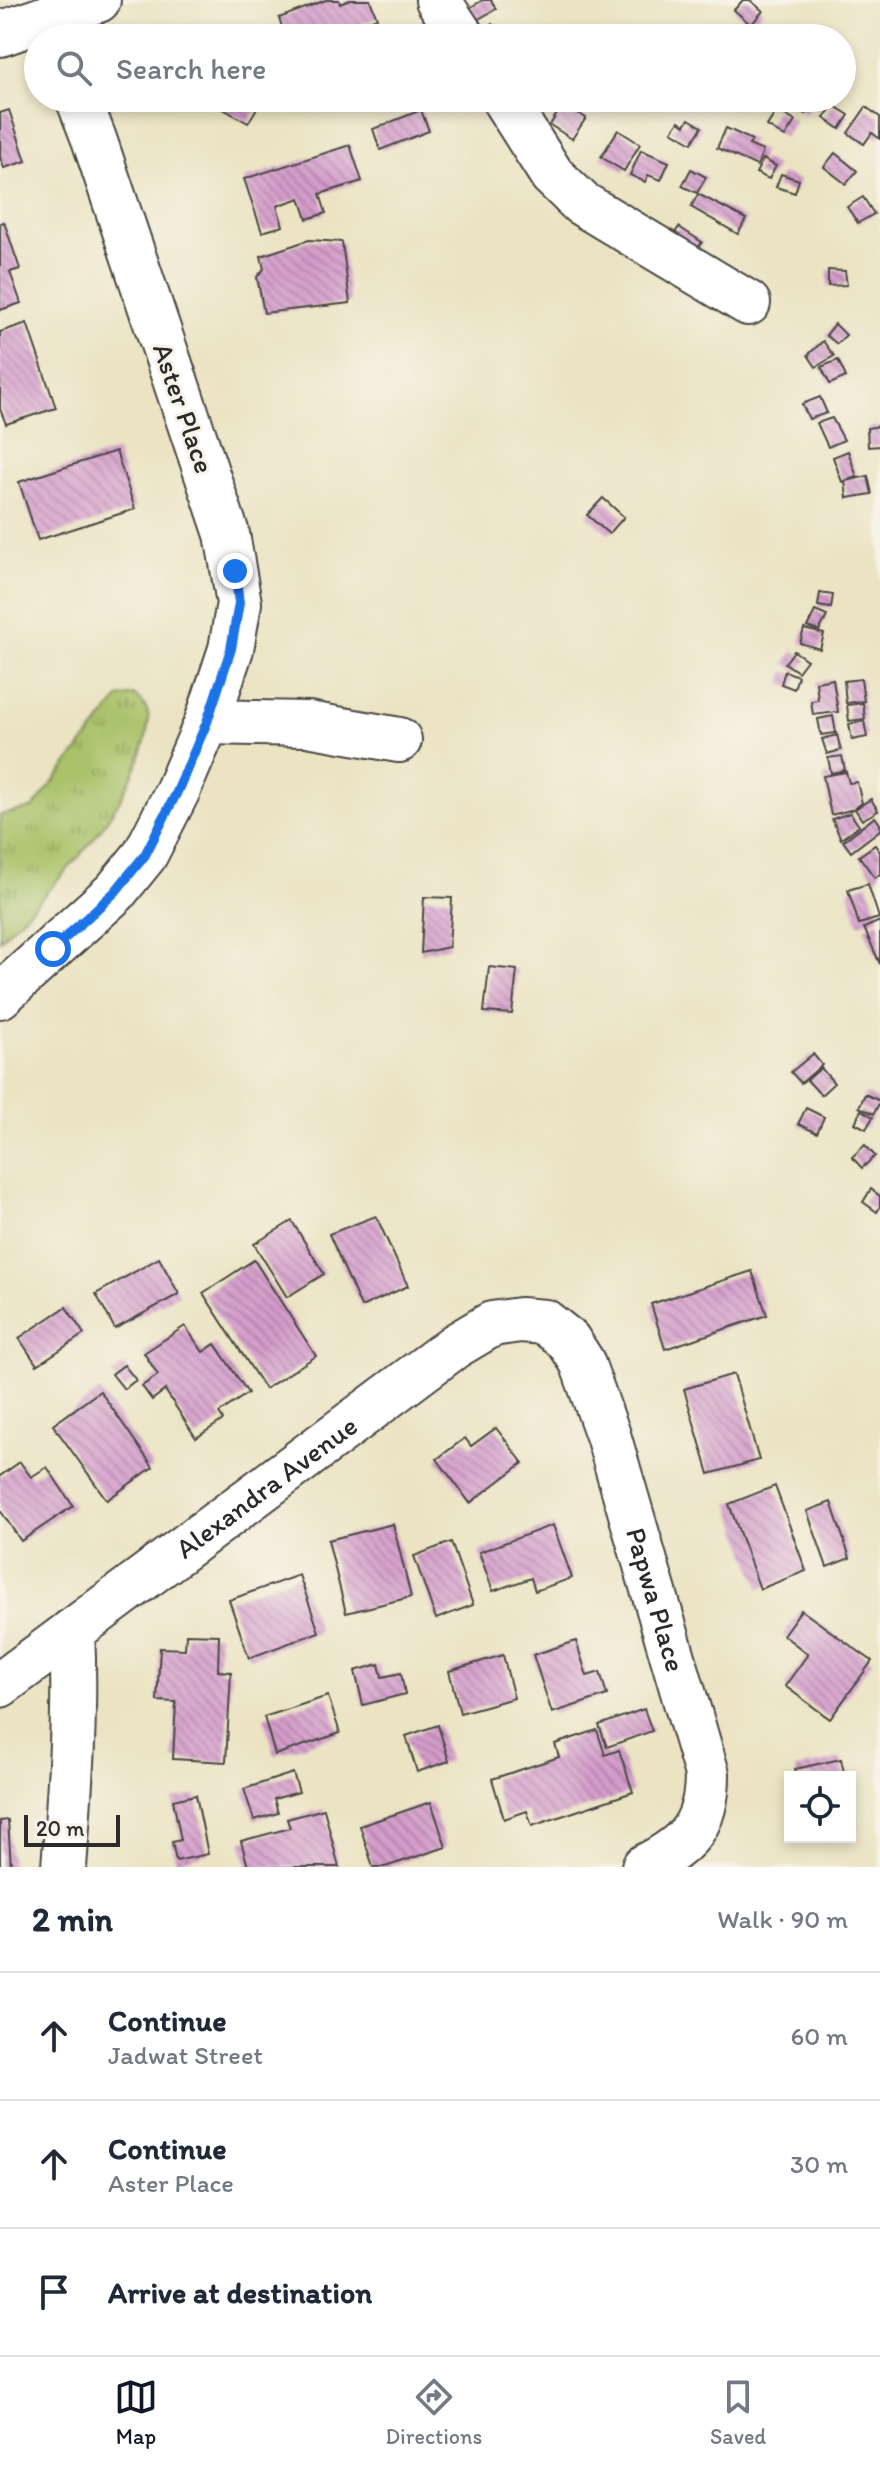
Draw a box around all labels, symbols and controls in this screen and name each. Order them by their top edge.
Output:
search box [24,24,856,112]
icon: search [52,46,96,90]
text: Search here [116,50,266,87]
street label: Aster Place [146,338,222,478]
route end [217,553,253,589]
route start [35,931,71,967]
street label: Alexandra Avenue [169,1408,364,1565]
street label: Papwa Place [619,1523,693,1676]
map controls [784,1771,856,1843]
button: locate [784,1771,856,1843]
scale bar [24,1811,120,1847]
text: 20 m [36,1815,85,1842]
text: 2 min [32,1899,113,1940]
text: Walk · 90 m [717,1903,848,1935]
text: Continue [108,2002,227,2039]
icon: ahead [32,2014,76,2058]
text: 60 m [791,2020,848,2052]
text: Jadwat Street [108,2039,263,2071]
text: Continue [108,2130,227,2167]
icon: ahead [32,2142,76,2186]
text: 30 m [790,2148,848,2180]
text: Aster Place [108,2167,234,2199]
icon: arrive [32,2270,76,2314]
text: Arrive at destination [108,2274,372,2311]
tab: Map [114,2375,158,2450]
tab: Directions [386,2375,482,2450]
tab: Saved [710,2375,766,2450]

